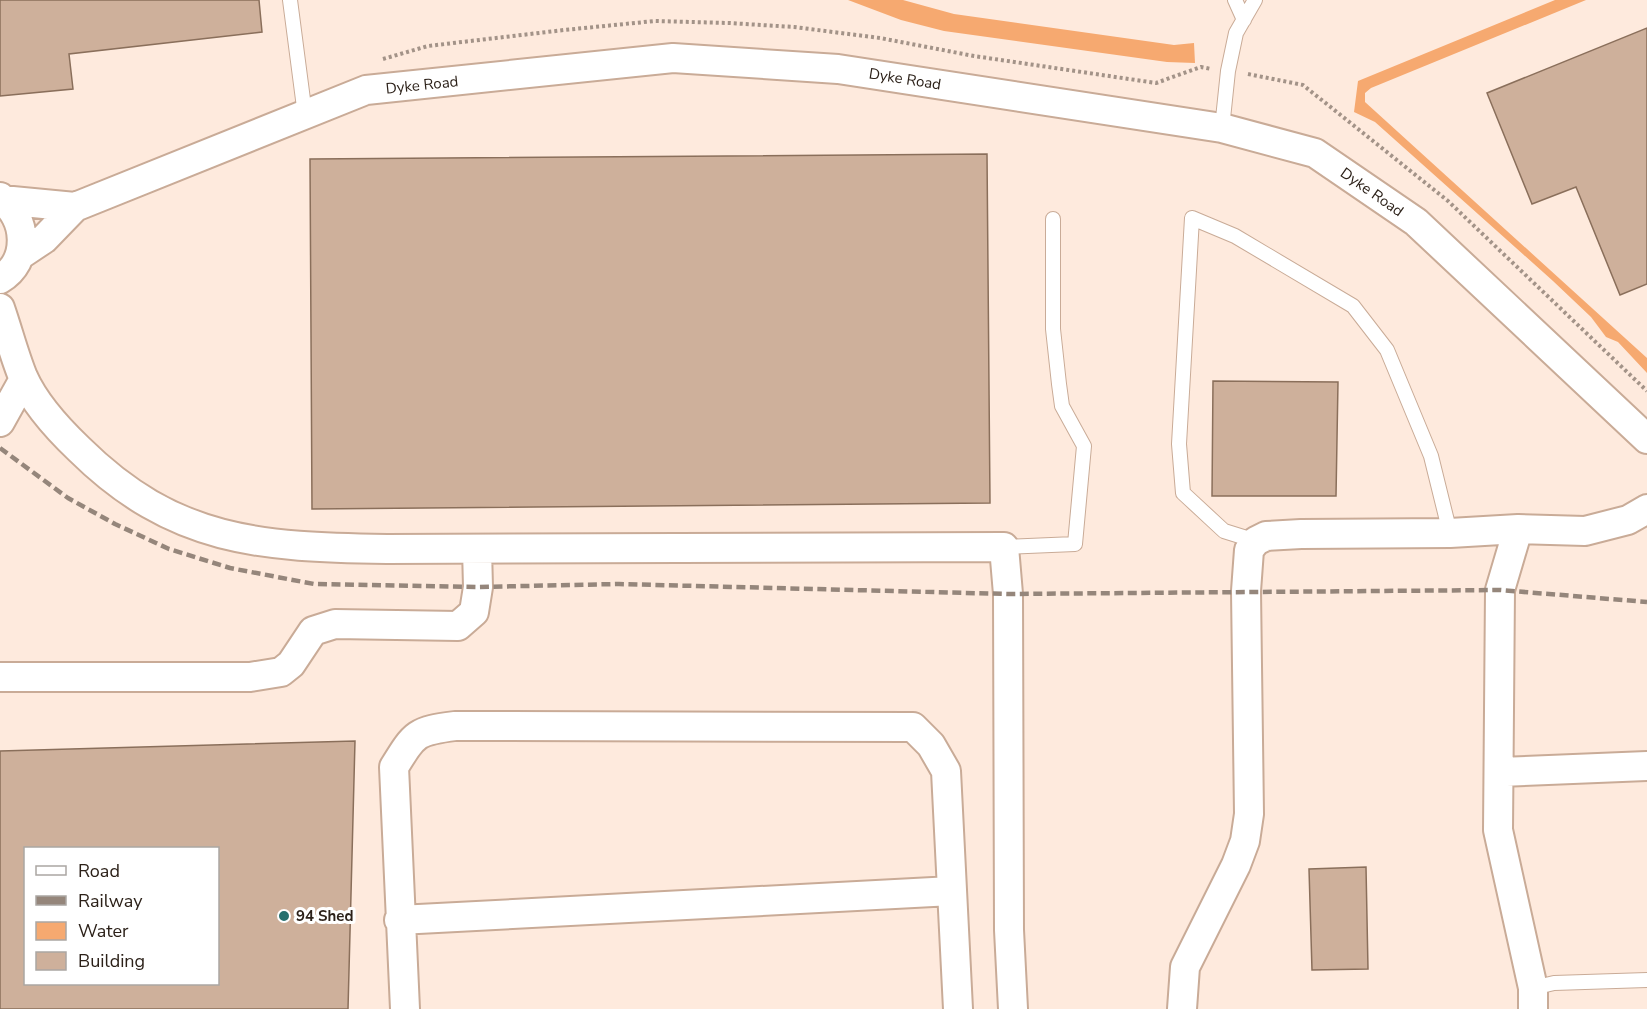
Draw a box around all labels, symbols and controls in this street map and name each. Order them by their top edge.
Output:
street label: Dyke Road [867,63,943,95]
street label: Dyke Road [385,71,459,99]
street label: Dyke Road [1336,163,1408,221]
legend [24,847,219,985]
text: Road [78,859,120,883]
text: Railway [78,889,143,913]
place label: 94 Shed [296,906,353,926]
marker: 94 Shed [277,909,291,923]
text: Water [78,919,129,943]
text: Building [78,949,145,973]

